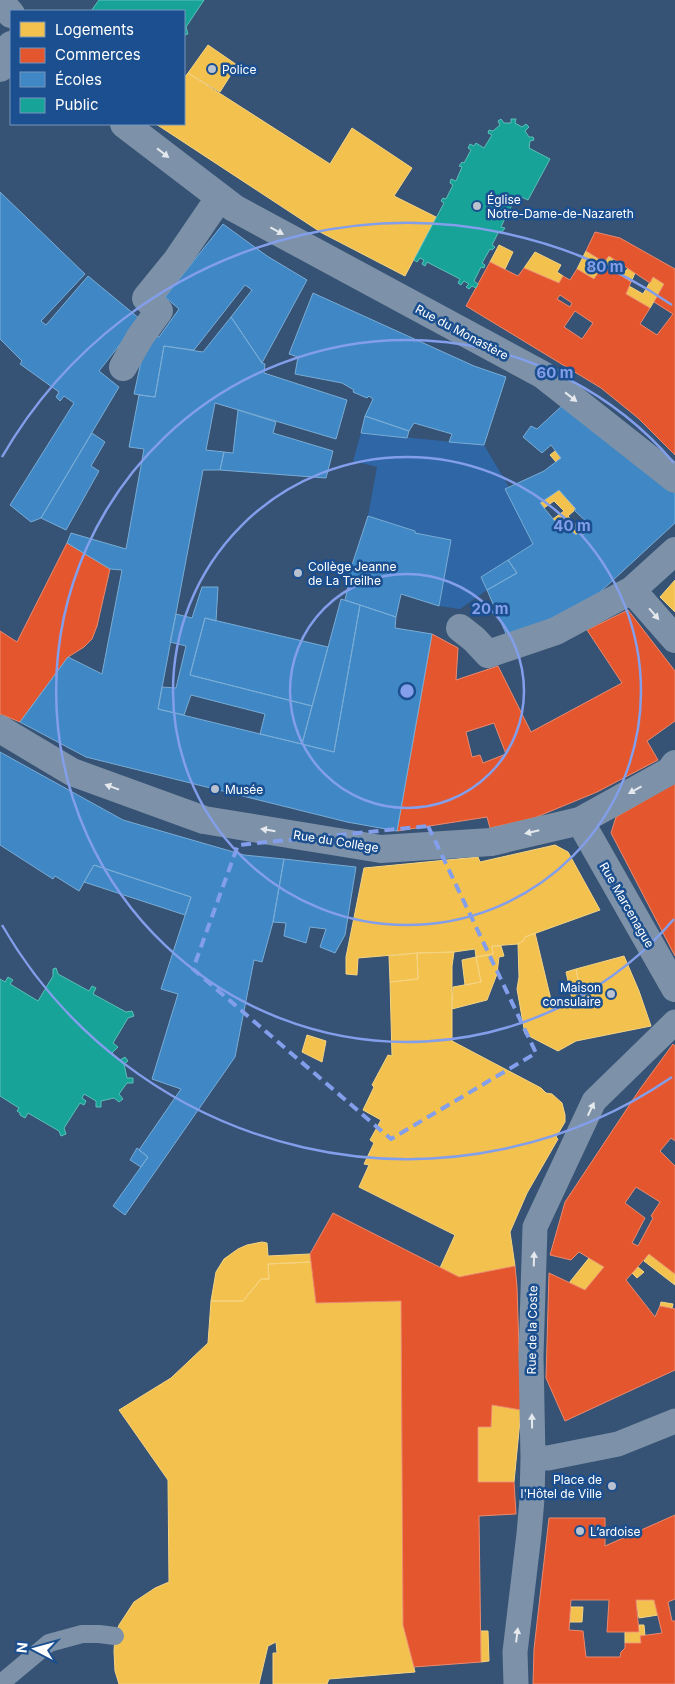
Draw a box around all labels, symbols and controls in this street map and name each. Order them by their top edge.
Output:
legend [10,10,185,125]
text: Logements [55,20,134,39]
text: Commerces [55,45,141,64]
place label: Police [222,62,256,77]
marker: Police [206,63,218,75]
text: Écoles [55,70,102,89]
text: Public [55,95,98,114]
one-way arrow [156,148,169,159]
place label: Église Notre-Dame-de-Nazareth [487,192,634,221]
marker: Église Notre-Dame-de-Nazareth [471,200,483,212]
one-way arrow [270,227,284,236]
text: 80 m [586,257,624,276]
street label: Rue du Monastère [413,301,511,363]
text: 60 m [536,363,574,382]
one-way arrow [564,392,578,402]
text: 40 m [553,516,591,535]
place label: Collège Jeanne de La Treilhe [308,559,396,588]
marker: Collège Jeanne de La Treilhe [292,567,304,579]
text: 20 m [472,599,508,618]
one-way arrow [648,608,659,621]
centre of rings [398,682,416,700]
place label: Musée [225,782,263,797]
one-way arrow [104,783,119,791]
marker: Musée [209,783,221,795]
one-way arrow [628,786,641,795]
one-way arrow [259,826,275,834]
street label: Rue du Collège [292,827,380,855]
one-way arrow [525,828,540,836]
street label: Rue Marcenague [596,860,658,950]
place label: Maison consulaire [543,980,601,1009]
marker: Maison consulaire [605,988,617,1000]
one-way arrow [587,1102,595,1116]
one-way arrow [530,1251,538,1267]
street label: Rue de la Coste [524,1285,540,1375]
one-way arrow [528,1413,536,1429]
place label: Place de l'Hôtel de Ville [521,1472,602,1501]
marker: Place de l'Hôtel de Ville [606,1480,618,1492]
place label: L’ardoise [590,1524,641,1539]
marker: L’ardoise [574,1525,586,1537]
north arrow [10,1624,60,1674]
one-way arrow [513,1627,521,1643]
text: N [13,1641,31,1654]

